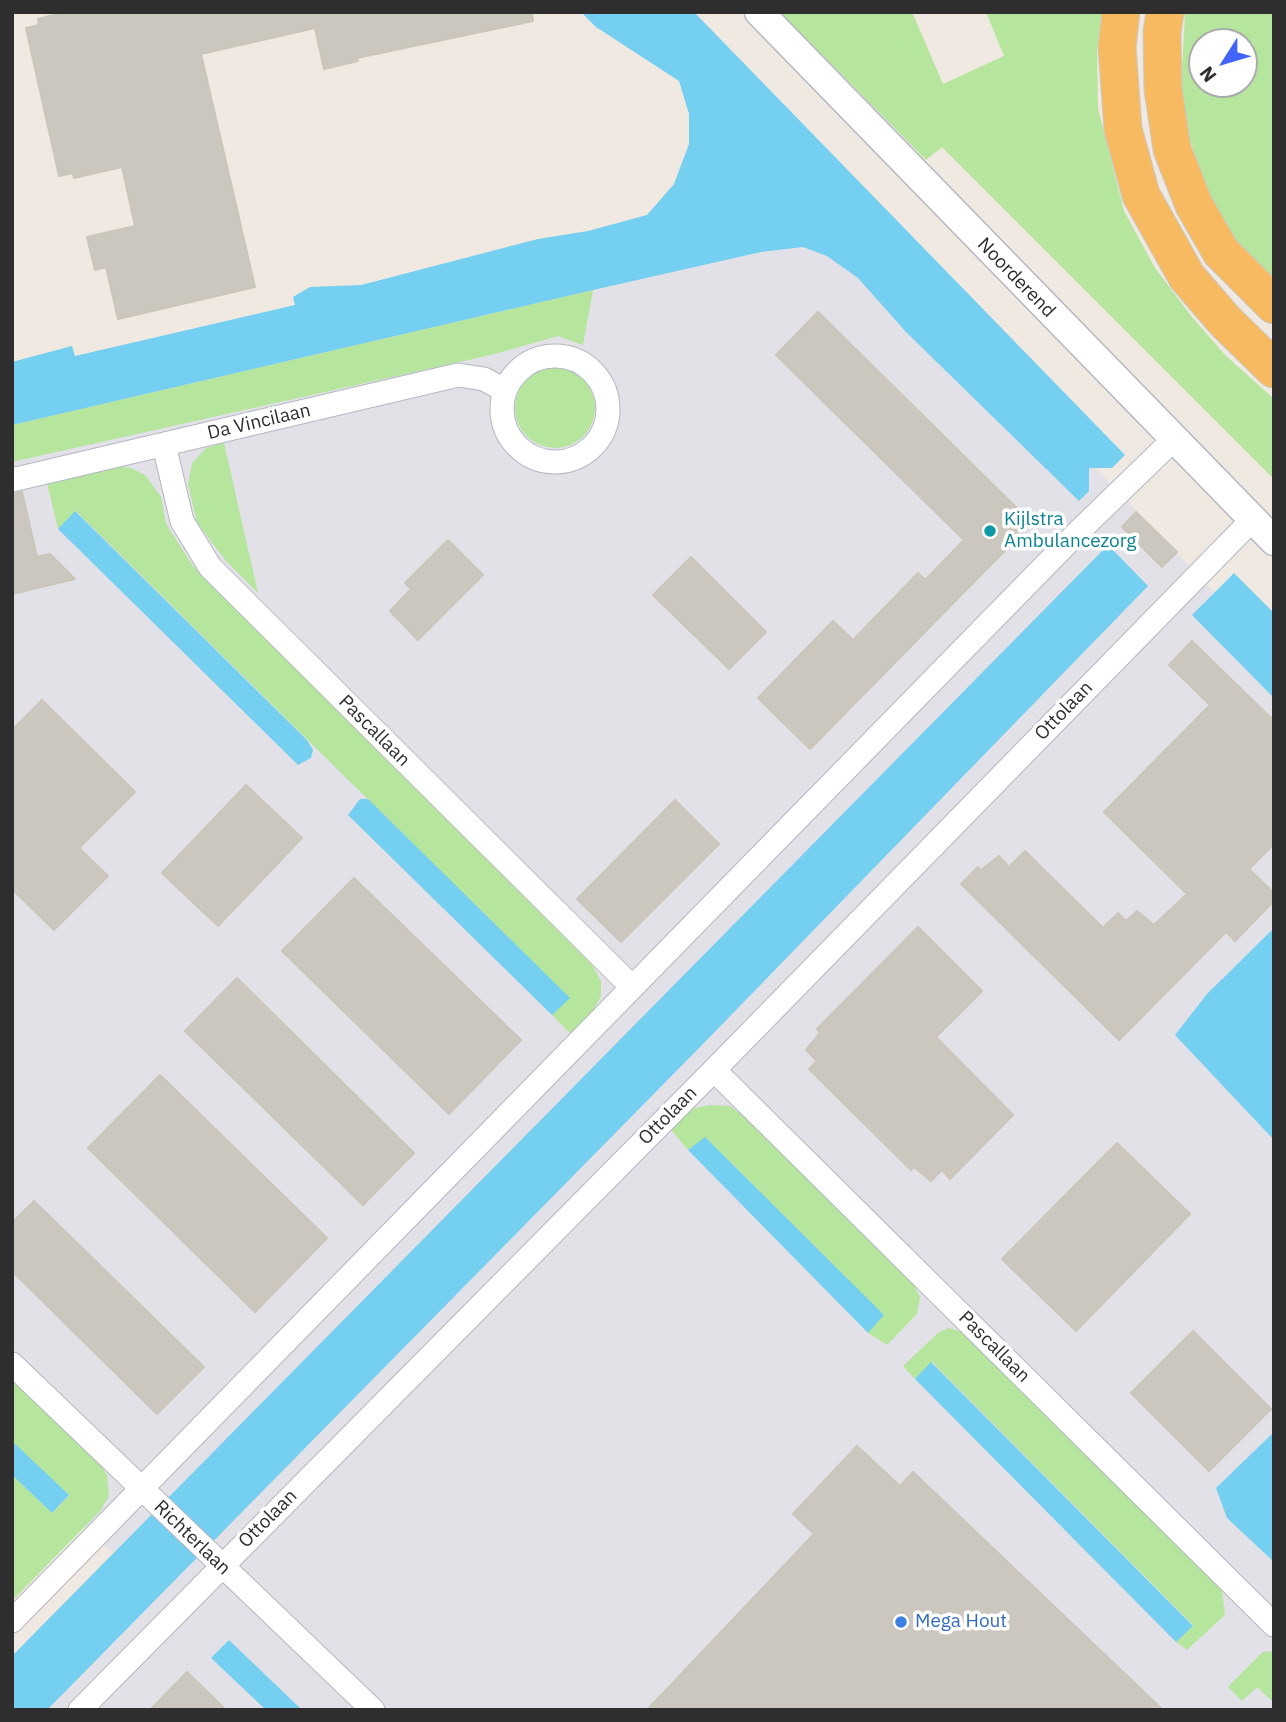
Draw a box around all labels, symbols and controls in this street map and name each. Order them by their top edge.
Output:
north arrow [1188,28,1258,98]
text: N [1194,62,1222,87]
street label: Noorderend [972,233,1060,323]
street label: Da Vincilaan [205,399,313,445]
place label: Kijlstra Ambulancezorg [1004,509,1136,553]
marker: Kijlstra Ambulancezorg [982,523,998,539]
street label: Ottolaan [1030,677,1098,745]
street label: Pascallaan [334,691,414,771]
street label: Ottolaan [634,1082,702,1150]
street label: Pascallaan [954,1307,1034,1387]
street label: Ottolaan [234,1485,302,1553]
street label: Richterlaan [149,1496,235,1580]
place label: Mega Hout [915,1611,1007,1633]
marker: Mega Hout [893,1614,909,1630]

